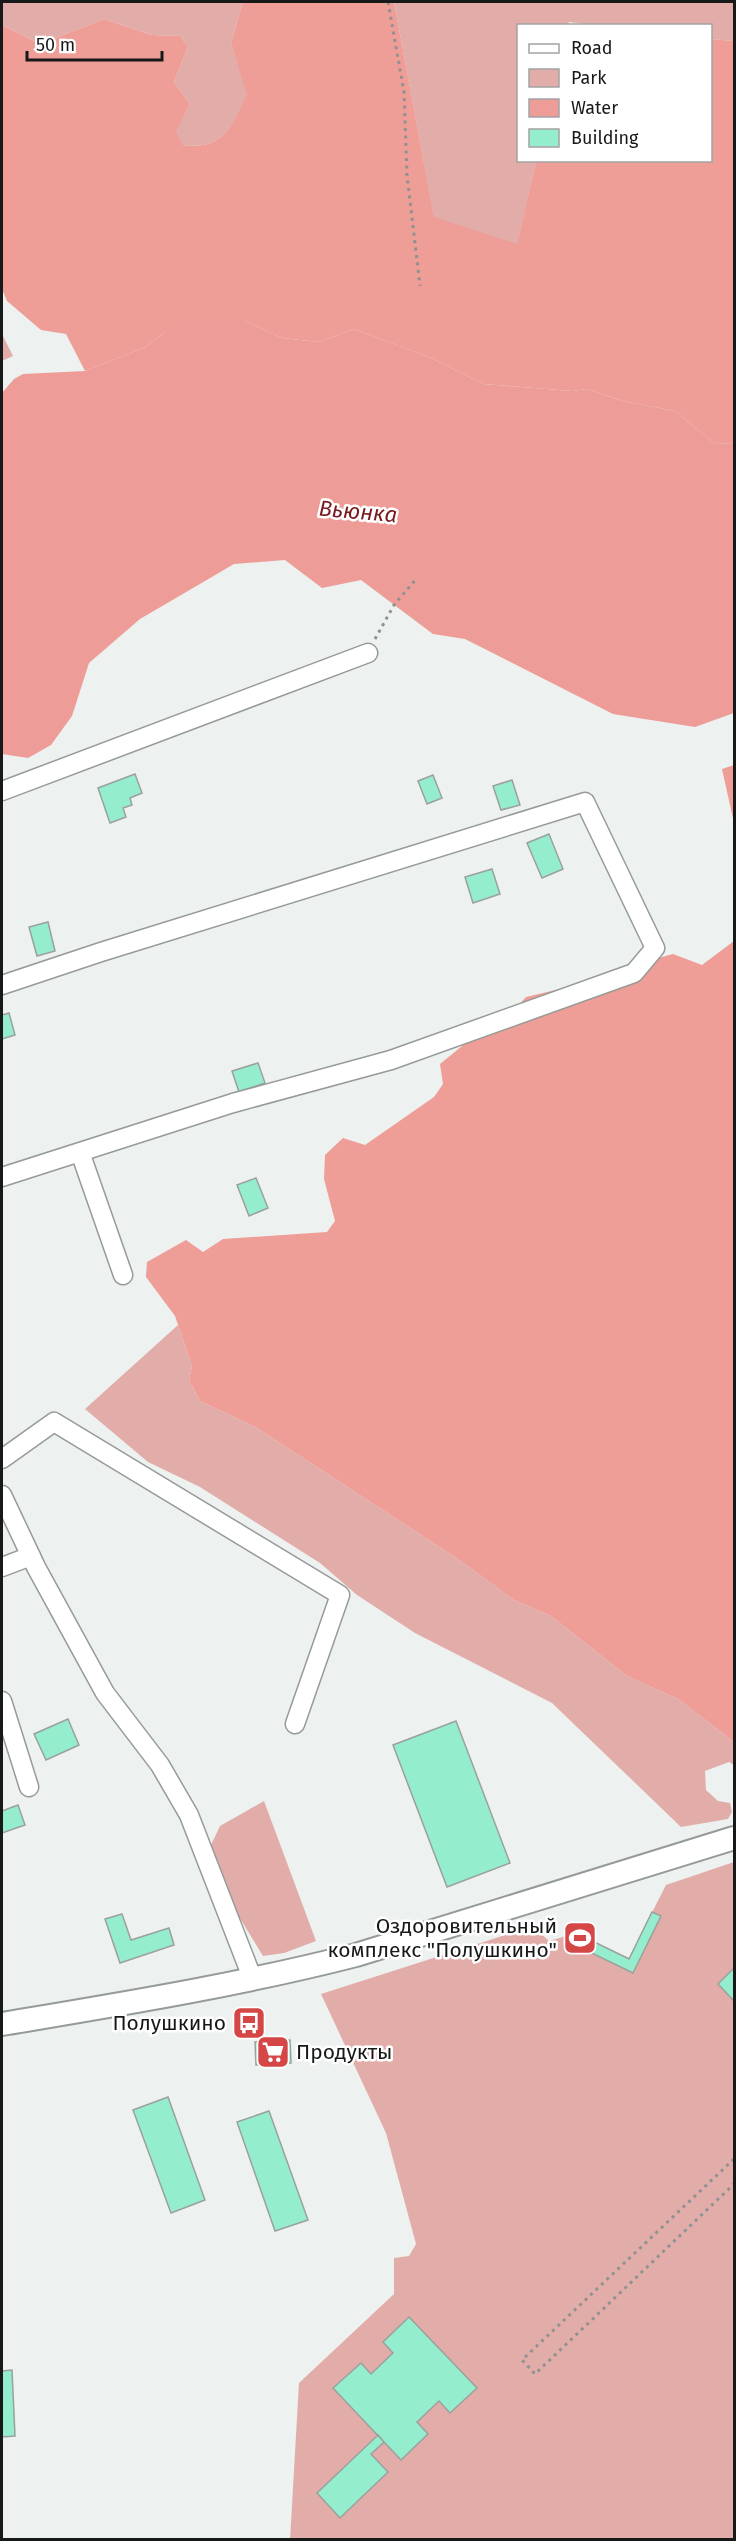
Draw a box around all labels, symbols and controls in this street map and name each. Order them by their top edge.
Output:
scale bar [27,24,162,62]
legend [517,24,712,162]
text: 50 m [36,34,75,56]
text: Road [571,37,613,59]
text: Park [571,67,607,89]
text: Water [571,97,618,119]
text: Building [571,127,639,149]
water label: Вьюнка [318,495,398,528]
place label: Оздоровительный комплекс "Полушкино" [328,1913,557,1963]
sports icon: Оздоровительный комплекс "Полушкино" [562,1920,598,1956]
bus stop icon: Полушкино [231,2005,267,2041]
place label: Полушкино [112,2010,226,2036]
supermarket icon: Продукты [255,2034,291,2070]
place label: Продукты [296,2039,393,2065]

